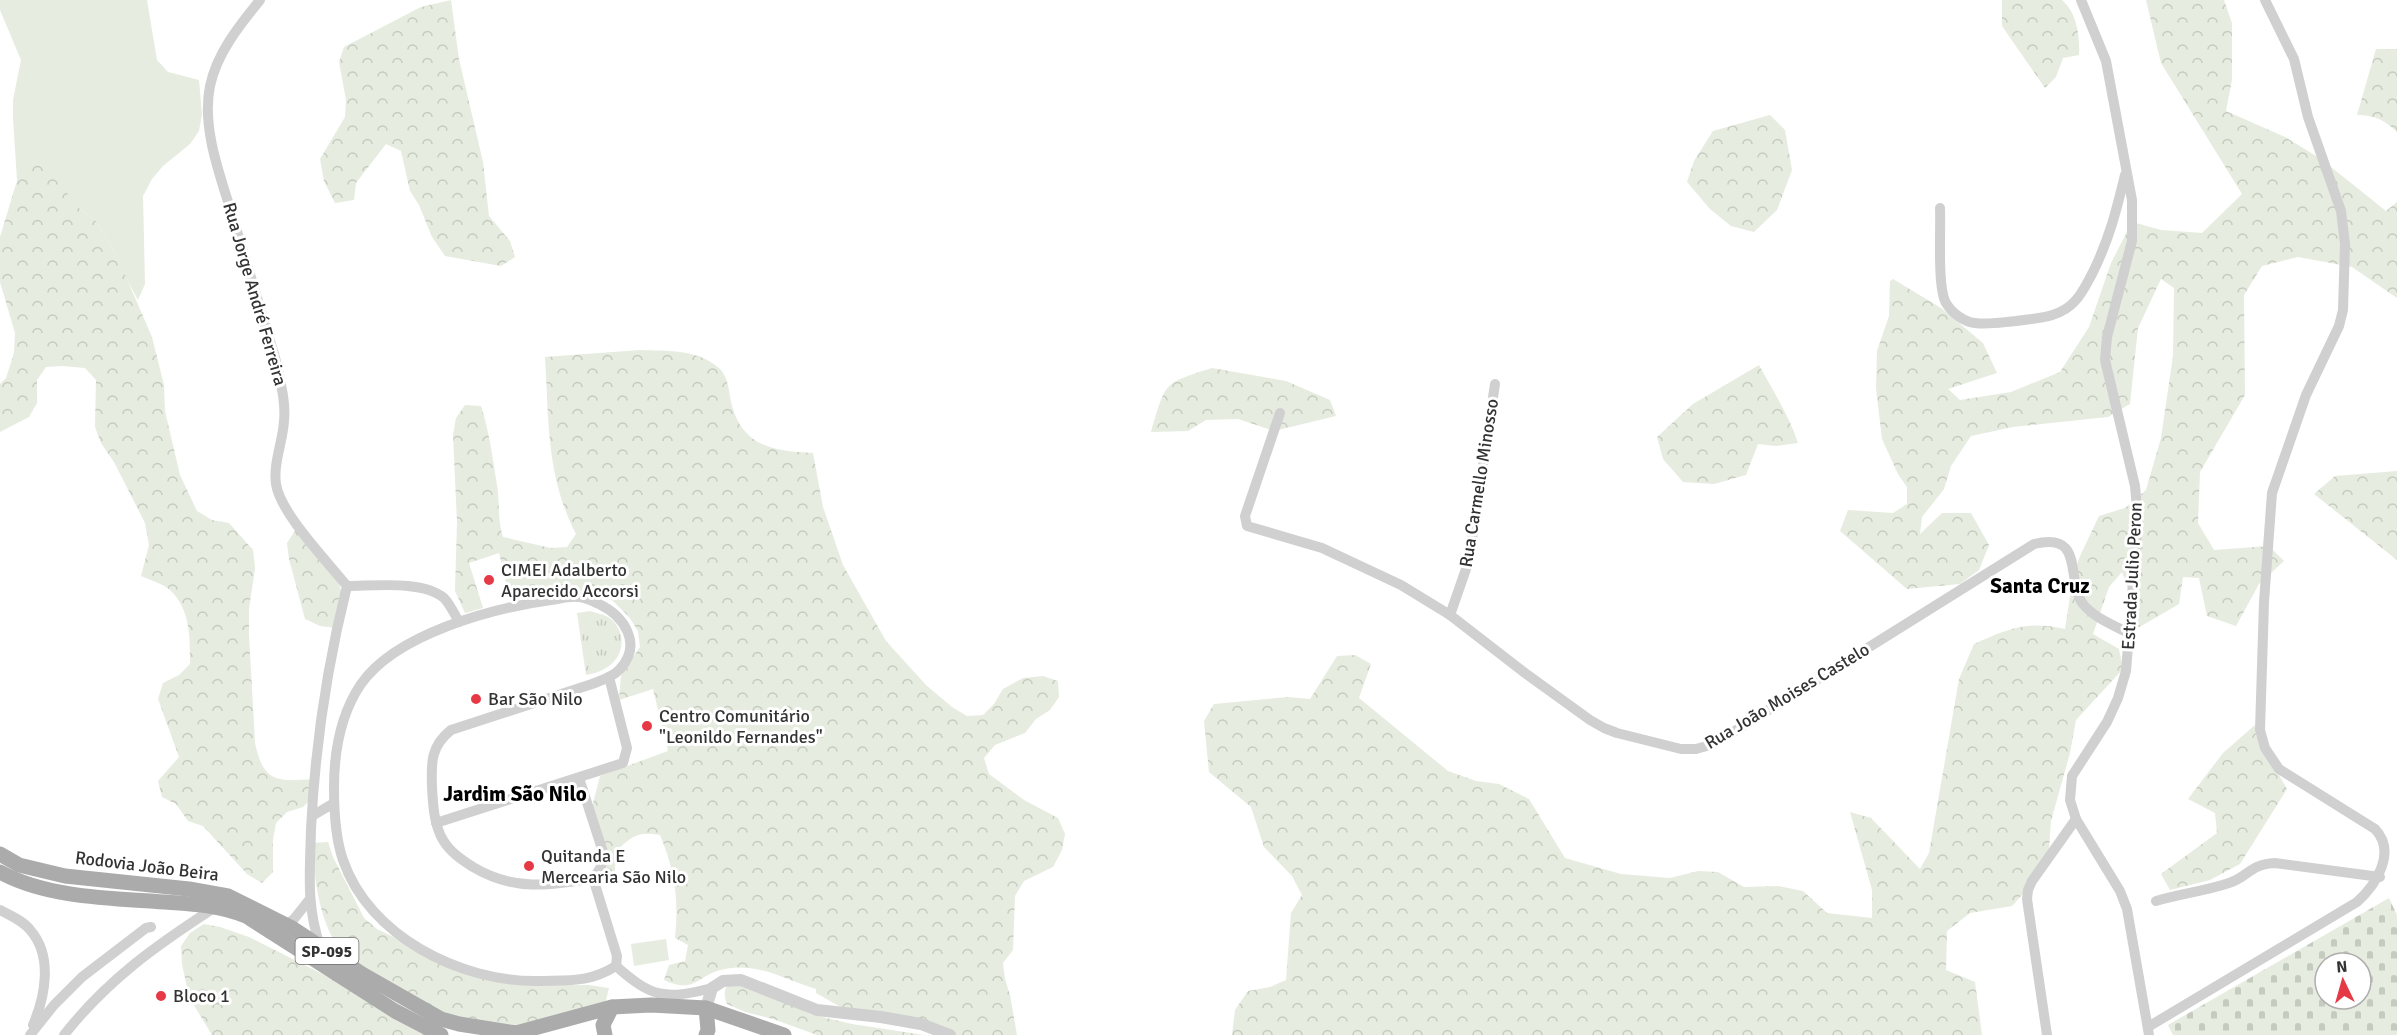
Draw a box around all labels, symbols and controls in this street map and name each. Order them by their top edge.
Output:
street label: Rua Jorge André Ferreira [218,200,292,388]
street label: Rua Carmello Minosso [1455,397,1503,569]
street label: Estrada Julio Peron [2117,502,2147,650]
place label: CIMEI Adalberto Aparecido Accorsi [501,559,639,602]
marker: CIMEI Adalberto Aparecido Accorsi [482,573,496,587]
district label: Santa Cruz [1990,573,2090,599]
street label: Rua João Moises Castelo [1701,638,1873,754]
place label: Bar São Nilo [488,688,583,710]
marker: Bar São Nilo [469,692,483,706]
place label: Centro Comunitário "Leonildo Fernandes" [659,705,823,748]
marker: Centro Comunitário "Leonildo Fernandes" [640,719,654,733]
district label: Jardim São Nilo [443,781,587,807]
place label: Quitanda E Mercearia São Nilo [541,845,686,888]
street label: Rodovia João Beira [74,846,220,886]
marker: Quitanda E Mercearia São Nilo [522,859,536,873]
road number: SP-095 [296,938,358,964]
north arrow [2313,951,2373,1011]
text: N [2335,957,2348,978]
place label: Bloco 1 [173,985,230,1007]
marker: Bloco 1 [154,989,168,1003]

